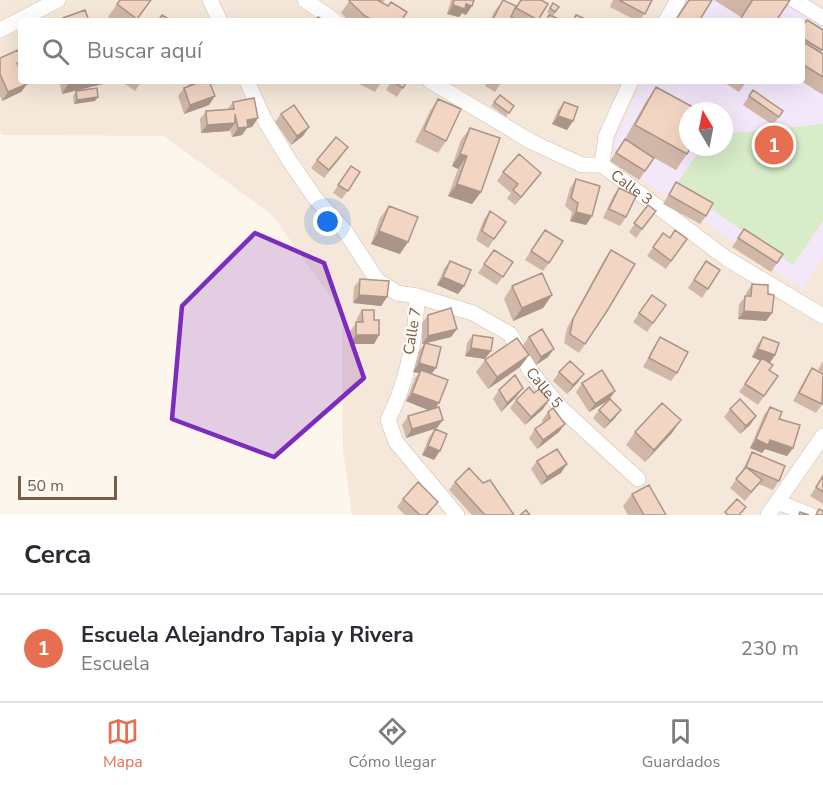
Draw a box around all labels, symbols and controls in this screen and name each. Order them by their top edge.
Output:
search box [18,18,805,84]
icon: search [39,35,72,68]
text: Buscar aquí [87,36,202,66]
north arrow [679,102,733,156]
pin: 1 [754,122,794,168]
street label: Calle 3 [607,165,657,210]
your location [313,207,342,236]
street label: Calle 7 [398,306,426,356]
street label: Calle 5 [521,363,567,412]
scale bar [18,473,117,501]
text: 50 m [27,475,64,497]
text: Cerca [24,537,91,572]
text: Escuela Alejandro Tapia y Rivera [81,620,414,650]
text: 1 [38,635,50,662]
text: 230 m [741,635,799,662]
text: Escuela [81,650,150,677]
tab: Mapa [103,715,143,773]
tab: Cómo llegar [349,715,436,773]
tab: Guardados [642,715,720,773]

